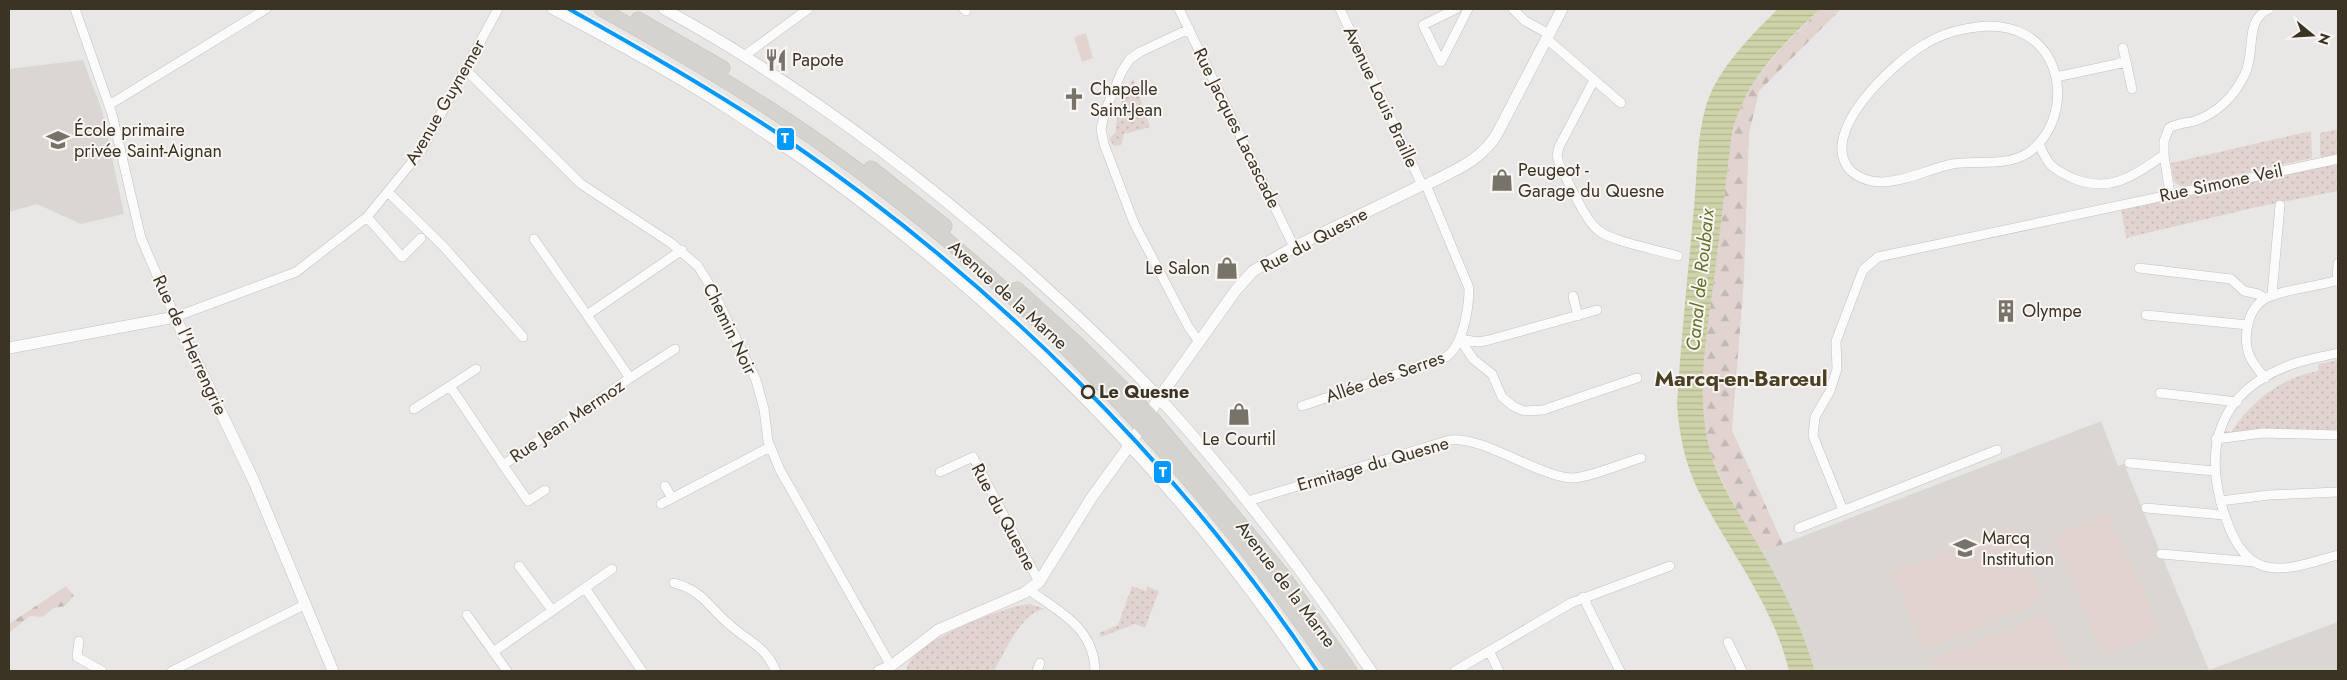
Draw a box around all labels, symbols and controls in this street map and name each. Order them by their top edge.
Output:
north arrow [2287,10,2337,60]
street label: Avenue Louis Braille [1337,22,1425,172]
text: N [2313,31,2336,47]
street label: Avenue Guynemer [398,34,492,170]
street label: Rue Jacques Lacascade [1187,43,1287,213]
restaurant icon: Papote [763,47,789,73]
place label: Papote [792,47,844,73]
place label: Chapelle Saint-Jean [1090,76,1162,123]
church icon: Chapelle Saint-Jean [1061,86,1087,112]
place label: École primaire privée Saint-Aignan [74,117,222,164]
school or university icon: École primaire privée Saint-Aignan [45,127,71,153]
line badge: T [776,127,795,151]
text: T [781,128,789,148]
place label: Peugeot - Garage du Quesne [1518,157,1664,204]
street label: Rue Simone Veil [2157,157,2285,209]
shop icon: Peugeot - Garage du Quesne [1489,167,1515,193]
street label: Rue du Quesne [1256,201,1372,279]
water label: Canal de Roubaix [1679,206,1721,352]
street label: Avenue de la Marne [943,234,1073,356]
place label: Le Salon [1145,255,1210,281]
shop icon: Le Salon [1214,255,1240,281]
street label: Rue de l'Herrengrie [146,271,234,419]
street label: Chemin Noir [697,279,764,380]
building icon: Olympe [1993,298,2019,324]
place label: Olympe [2022,298,2082,324]
street label: Allée des Serres [1322,345,1448,409]
district label: Marcq-en-Barœul [1654,362,1828,394]
street label: Rue Jean Mermoz [505,373,630,469]
place label: Le Quesne [1099,379,1189,405]
marker: Le Quesne [1081,385,1095,399]
shop icon: Le Courtil [1226,401,1252,427]
place label: Le Courtil [1202,426,1276,452]
street label: Ermitage du Quesne [1294,430,1452,498]
street label: Rue du Quesne [965,459,1043,575]
line badge: T [1153,460,1172,484]
text: T [1159,462,1167,482]
street label: Avenue de la Marne [1230,515,1342,653]
place label: Marcq Institution [1982,525,2054,572]
school or university icon: Marcq Institution [1952,535,1978,561]

